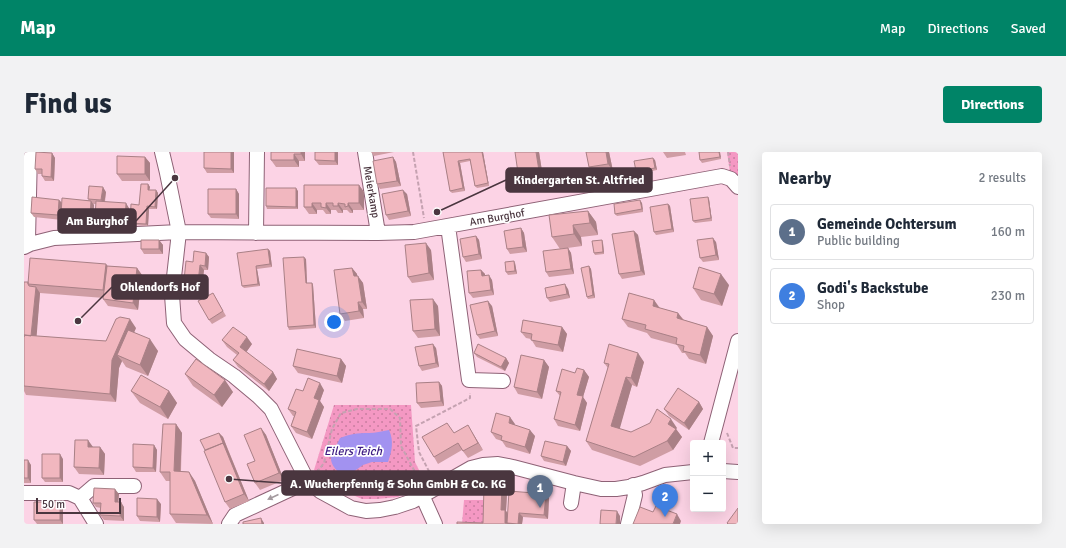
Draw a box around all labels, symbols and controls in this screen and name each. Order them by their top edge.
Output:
text: Map [20,16,56,40]
text: Map [880,20,906,37]
text: Directions [928,20,989,37]
text: Saved [1011,20,1046,37]
button: Directions [943,86,1042,123]
text: Find us [24,87,112,121]
street label: Meierkamp [361,165,383,219]
callout: Kindergarten St. Altfried [506,168,652,192]
text: Nearby [778,168,831,189]
text: 2 results [978,170,1026,186]
text: Kindergarten St. Altfried [514,173,645,188]
street label: Am Burghof [469,206,527,229]
callout: Am Burghof [58,209,136,233]
text: Am Burghof [66,214,129,229]
text: Gemeinde Ochtersum [817,215,957,233]
text: 1 [788,224,796,240]
text: 160 m [991,224,1025,240]
text: Public building [817,233,900,249]
callout: Ohlendorfs Hof [112,275,208,299]
text: Godi's Backstube [817,279,928,297]
text: Ohlendorfs Hof [120,280,201,295]
text: 2 [788,288,796,304]
text: 230 m [991,288,1025,304]
text: Shop [817,297,845,313]
your location [324,312,344,332]
map controls [690,440,726,512]
button: + [690,440,726,476]
water label: Eilers Teich [324,444,383,459]
callout: A. Wucherpfennig & Sohn GmbH & Co. KG [282,471,514,495]
pin: 1 [527,475,553,508]
button: − [690,476,726,512]
text: A. Wucherpfennig & Sohn GmbH & Co. KG [290,477,506,492]
pin: 2 [652,484,678,517]
one-way arrow [267,494,278,500]
scale bar [36,496,121,515]
text: 50 m [42,498,65,511]

